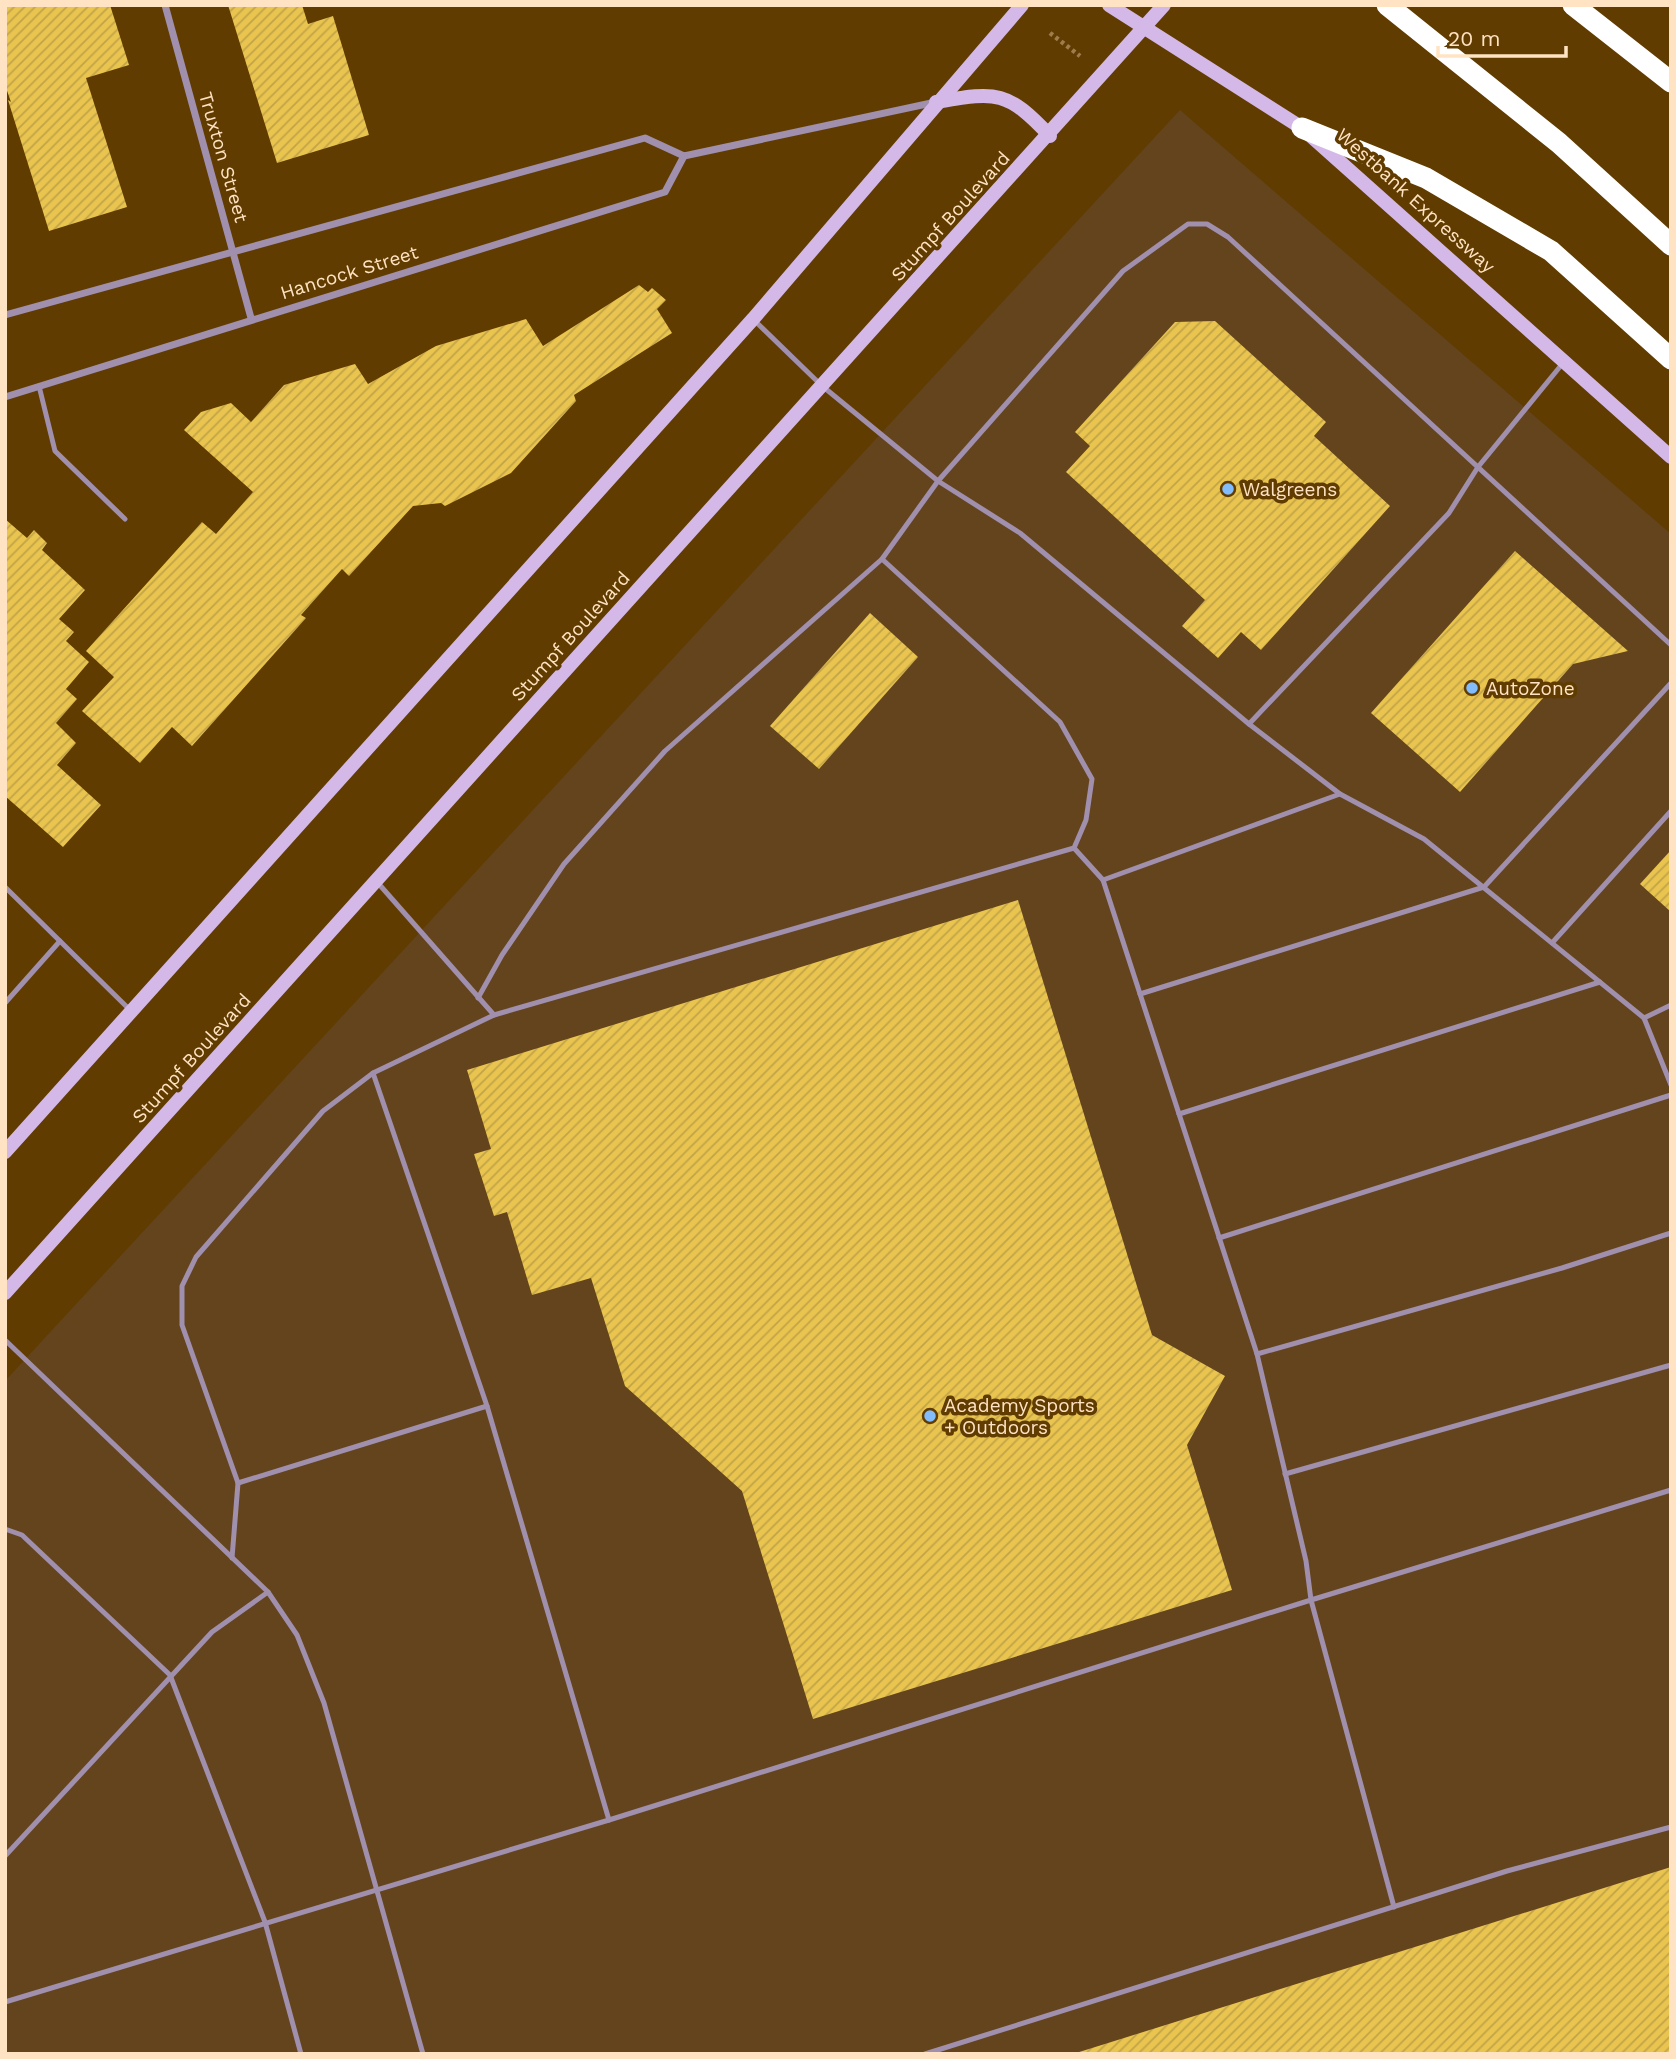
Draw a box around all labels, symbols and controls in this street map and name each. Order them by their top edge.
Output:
scale bar [1438,14,1566,58]
text: 20 m [1448,26,1500,51]
street label: Truxton Street [194,89,253,225]
street label: Westbank Expressway [1332,123,1500,278]
street label: Stumpf Boulevard [886,147,1015,286]
street label: Hancock Street [277,241,421,304]
place label: Walgreens [1242,478,1337,501]
marker: Walgreens [1220,481,1236,497]
street label: Stumpf Boulevard [506,567,635,706]
place label: AutoZone [1486,677,1575,700]
marker: AutoZone [1464,680,1480,696]
street label: Stumpf Boulevard [127,989,256,1128]
place label: Academy Sports + Outdoors [944,1394,1095,1439]
marker: Academy Sports + Outdoors [922,1408,938,1424]

